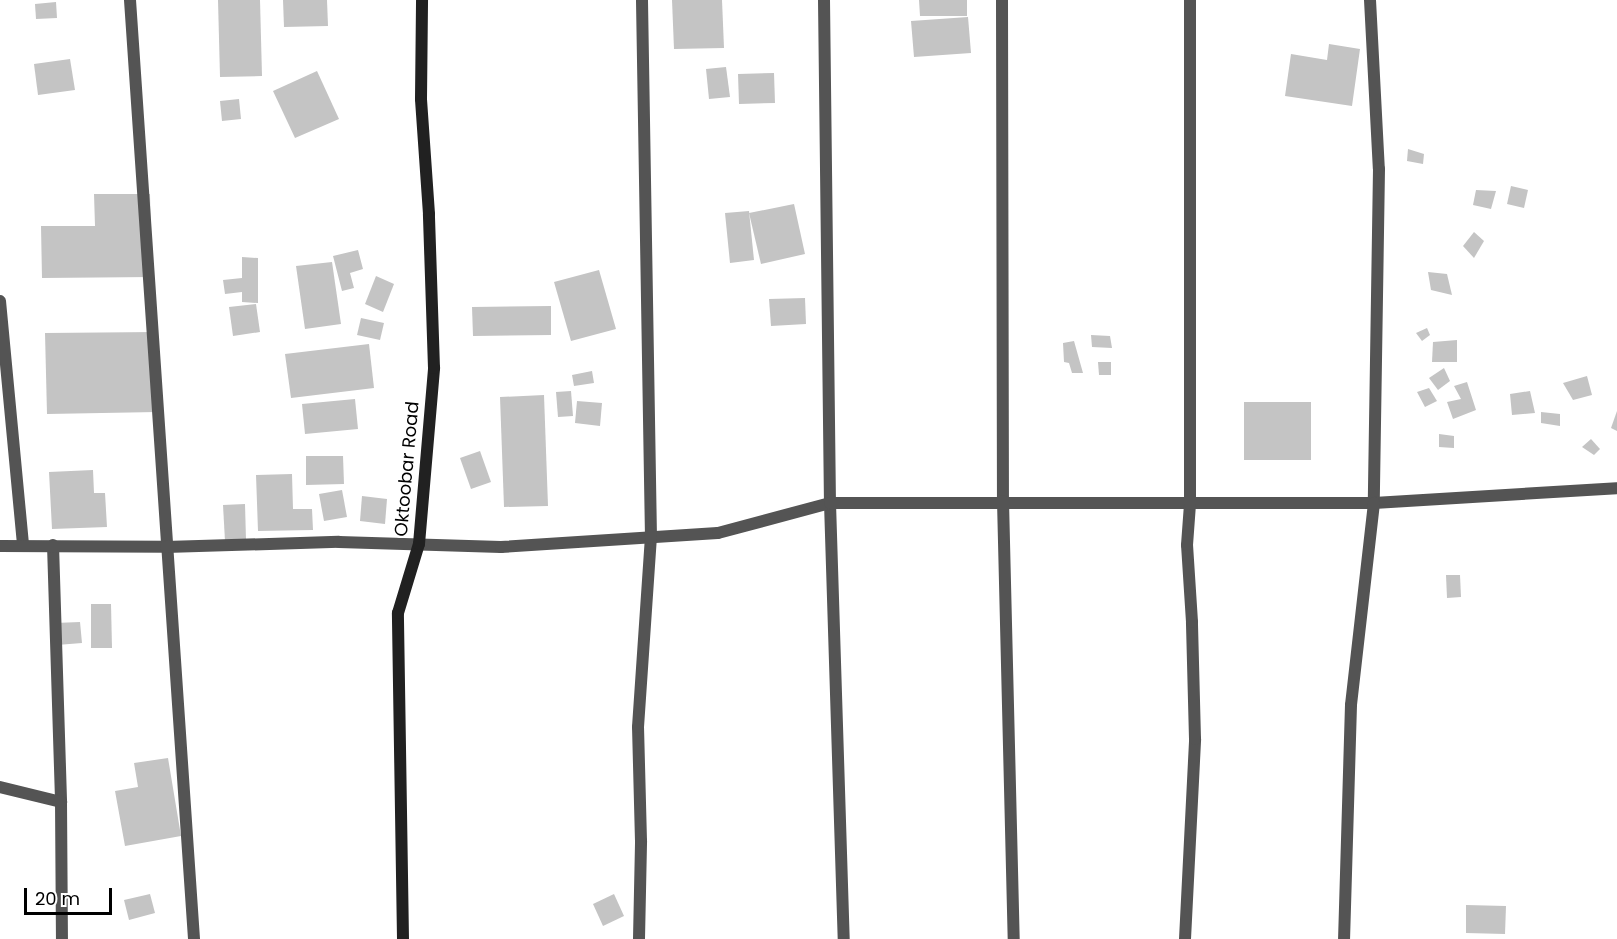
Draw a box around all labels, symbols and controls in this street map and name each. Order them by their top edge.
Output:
street label: Oktoobar Road [390,400,424,538]
scale bar [27,876,116,914]
text: 20 m [35,886,80,911]

